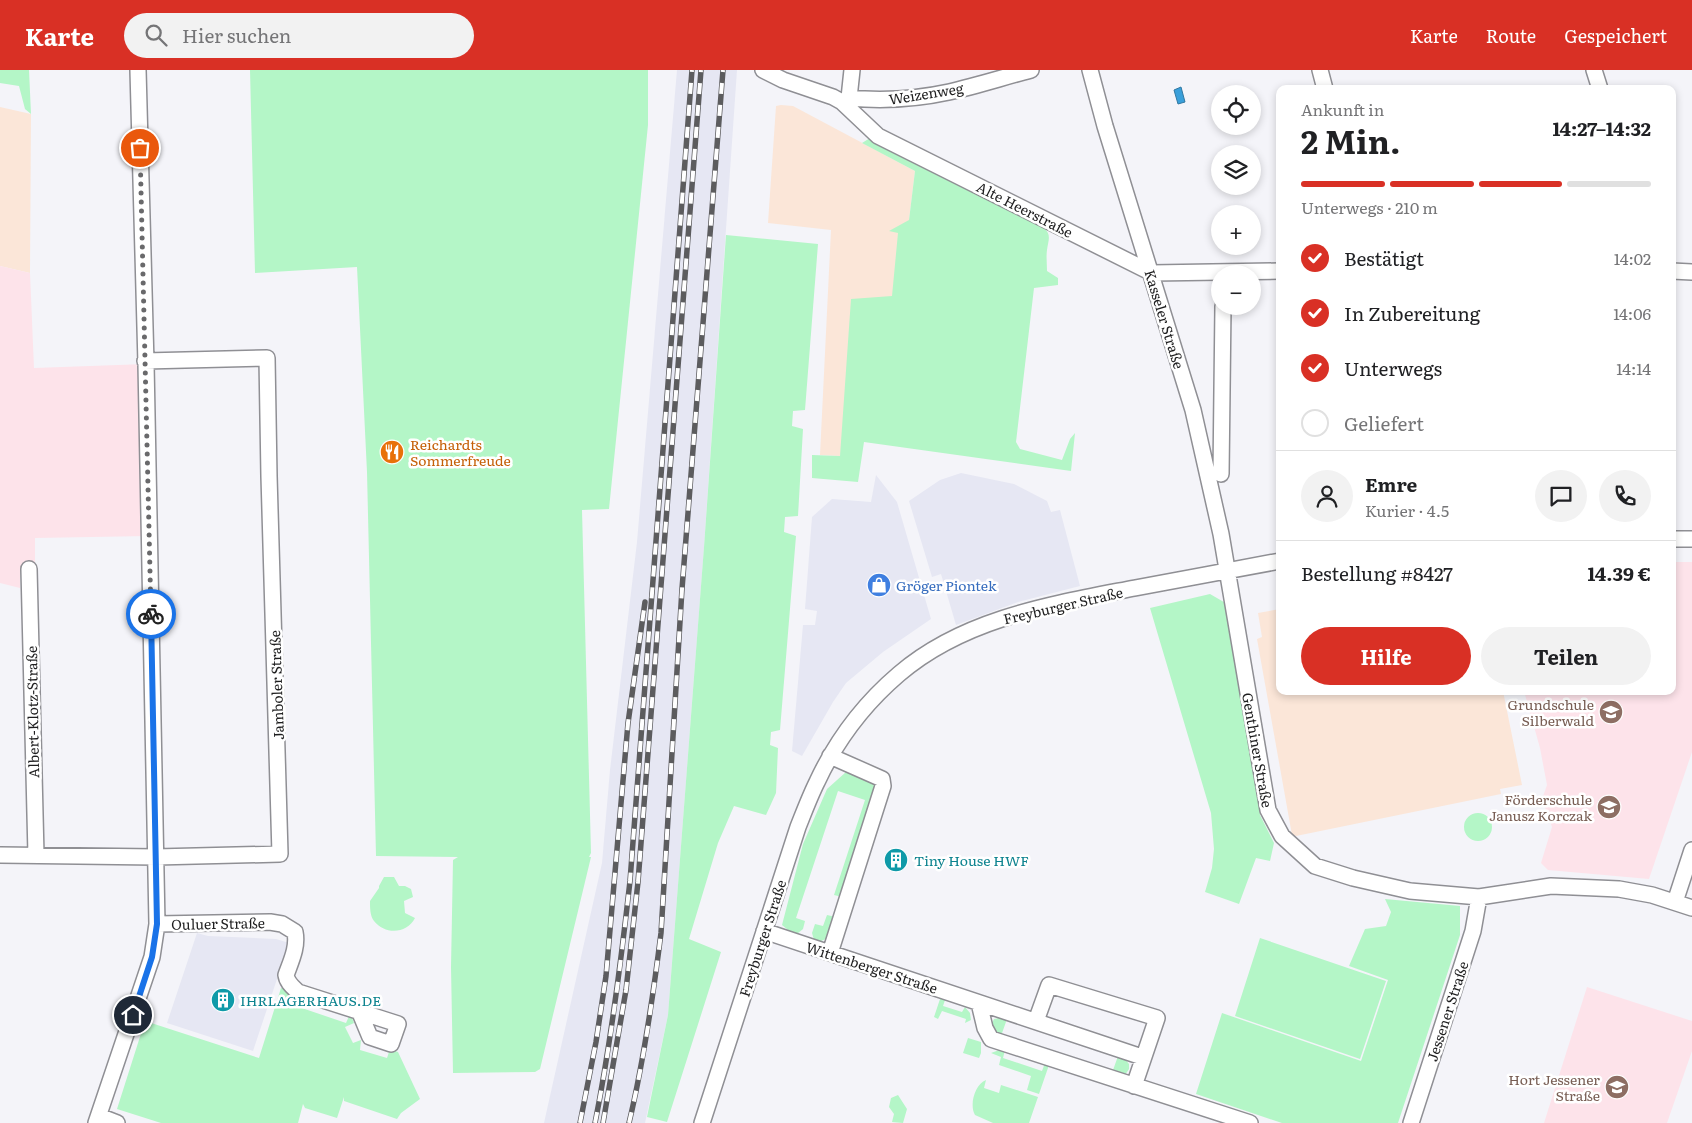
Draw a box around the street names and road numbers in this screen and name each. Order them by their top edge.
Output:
street label: Weizenweg [887,77,965,109]
street label: Alte Heerstraße [973,176,1077,242]
street label: Kasseler Straße [1140,267,1190,371]
street label: Freyburger Straße [1001,582,1125,628]
street label: Jamboler Straße [264,630,288,740]
street label: Albert-Klotz-Straße [21,646,43,778]
street label: Genthiner Straße [1238,691,1278,809]
street label: Freyburger Straße [734,877,790,999]
street label: Ouluer Straße [171,912,265,934]
street label: Wittenberger Straße [804,936,940,998]
street label: Jessener Straße [1421,958,1473,1064]

